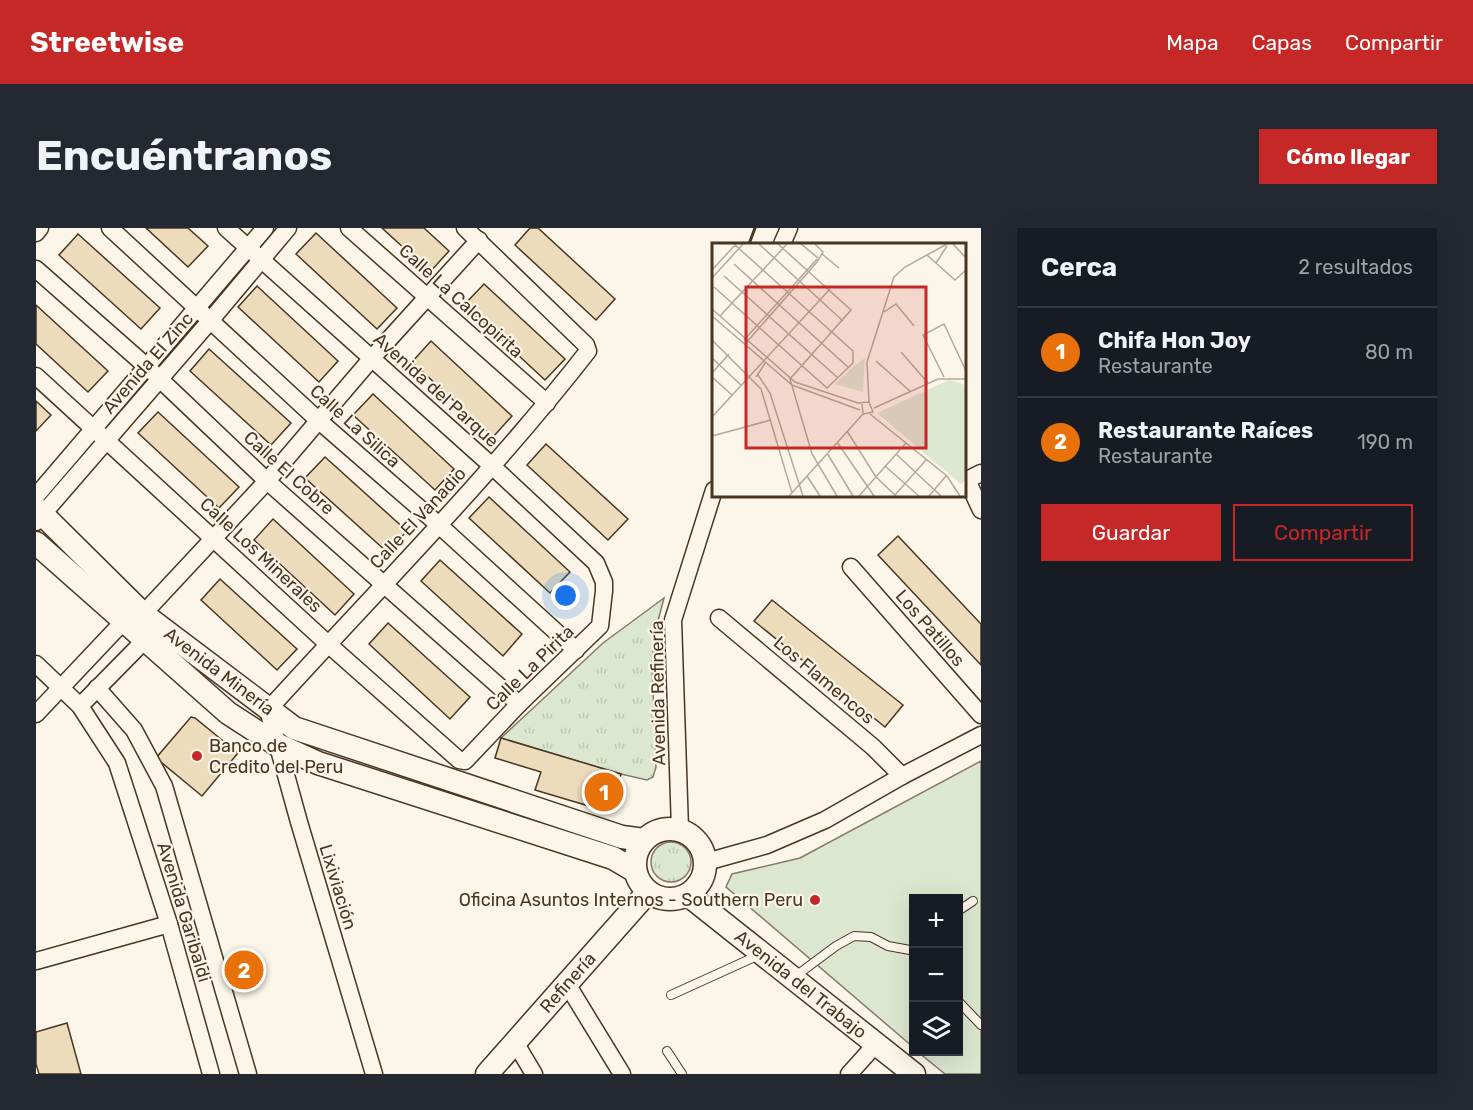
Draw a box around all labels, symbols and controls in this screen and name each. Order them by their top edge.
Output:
text: Streetwise [30,26,184,59]
text: Mapa [1166,30,1219,55]
text: Capas [1252,30,1312,55]
text: Compartir [1345,30,1443,55]
button: Cómo llegar [1259,129,1437,184]
text: Encuéntranos [36,131,332,181]
street label: Calle La Calcopirita [394,239,528,363]
inset map [712,243,966,496]
text: Cerca [1041,252,1117,283]
text: 2 resultados [1298,255,1413,279]
street label: Avenida El Zinc [98,308,198,418]
text: Chifa Hon Joy [1098,327,1251,354]
street label: Avenida del Parque [369,328,503,452]
text: 1 [1056,340,1065,364]
text: 80 m [1365,340,1413,364]
text: Restaurante [1098,354,1213,378]
street label: Calle La Silica [305,380,405,472]
text: Restaurante Raíces [1098,417,1313,444]
street label: Calle El Cobre [239,426,339,520]
text: 2 [1054,430,1067,454]
text: 190 m [1357,430,1413,454]
text: Restaurante [1098,444,1213,468]
street label: Calle El Vanadio [365,462,471,574]
street label: Calle Los Minerales [195,493,327,617]
button: Guardar [1041,504,1221,561]
button: Compartir [1233,504,1413,561]
your location [551,581,580,610]
street label: Los Patillos [891,585,969,671]
street label: Avenida Refinería [646,620,670,766]
street label: Calle La Pirita [481,621,579,715]
street label: Avenida Minería [160,623,279,720]
street label: Los Flamencos [769,631,879,729]
place label: Banco de Credito del Peru [209,735,343,778]
marker: Banco de Credito del Peru [190,749,204,763]
pin: 1 [584,770,624,814]
street label: Avenida Garibaldi [152,839,216,985]
street label: Lixiviación [315,842,361,932]
place label: Oficina Asuntos Internos - Southern Peru [459,889,803,911]
marker: Oficina Asuntos Internos - Southern Peru [808,893,822,907]
map controls [909,894,963,1056]
button: + [909,894,963,948]
street label: Avenida del Trabajo [731,925,871,1043]
pin: 2 [224,948,264,992]
street label: Refinería [535,948,601,1018]
button: − [909,948,963,1002]
button: layers [909,1002,963,1056]

